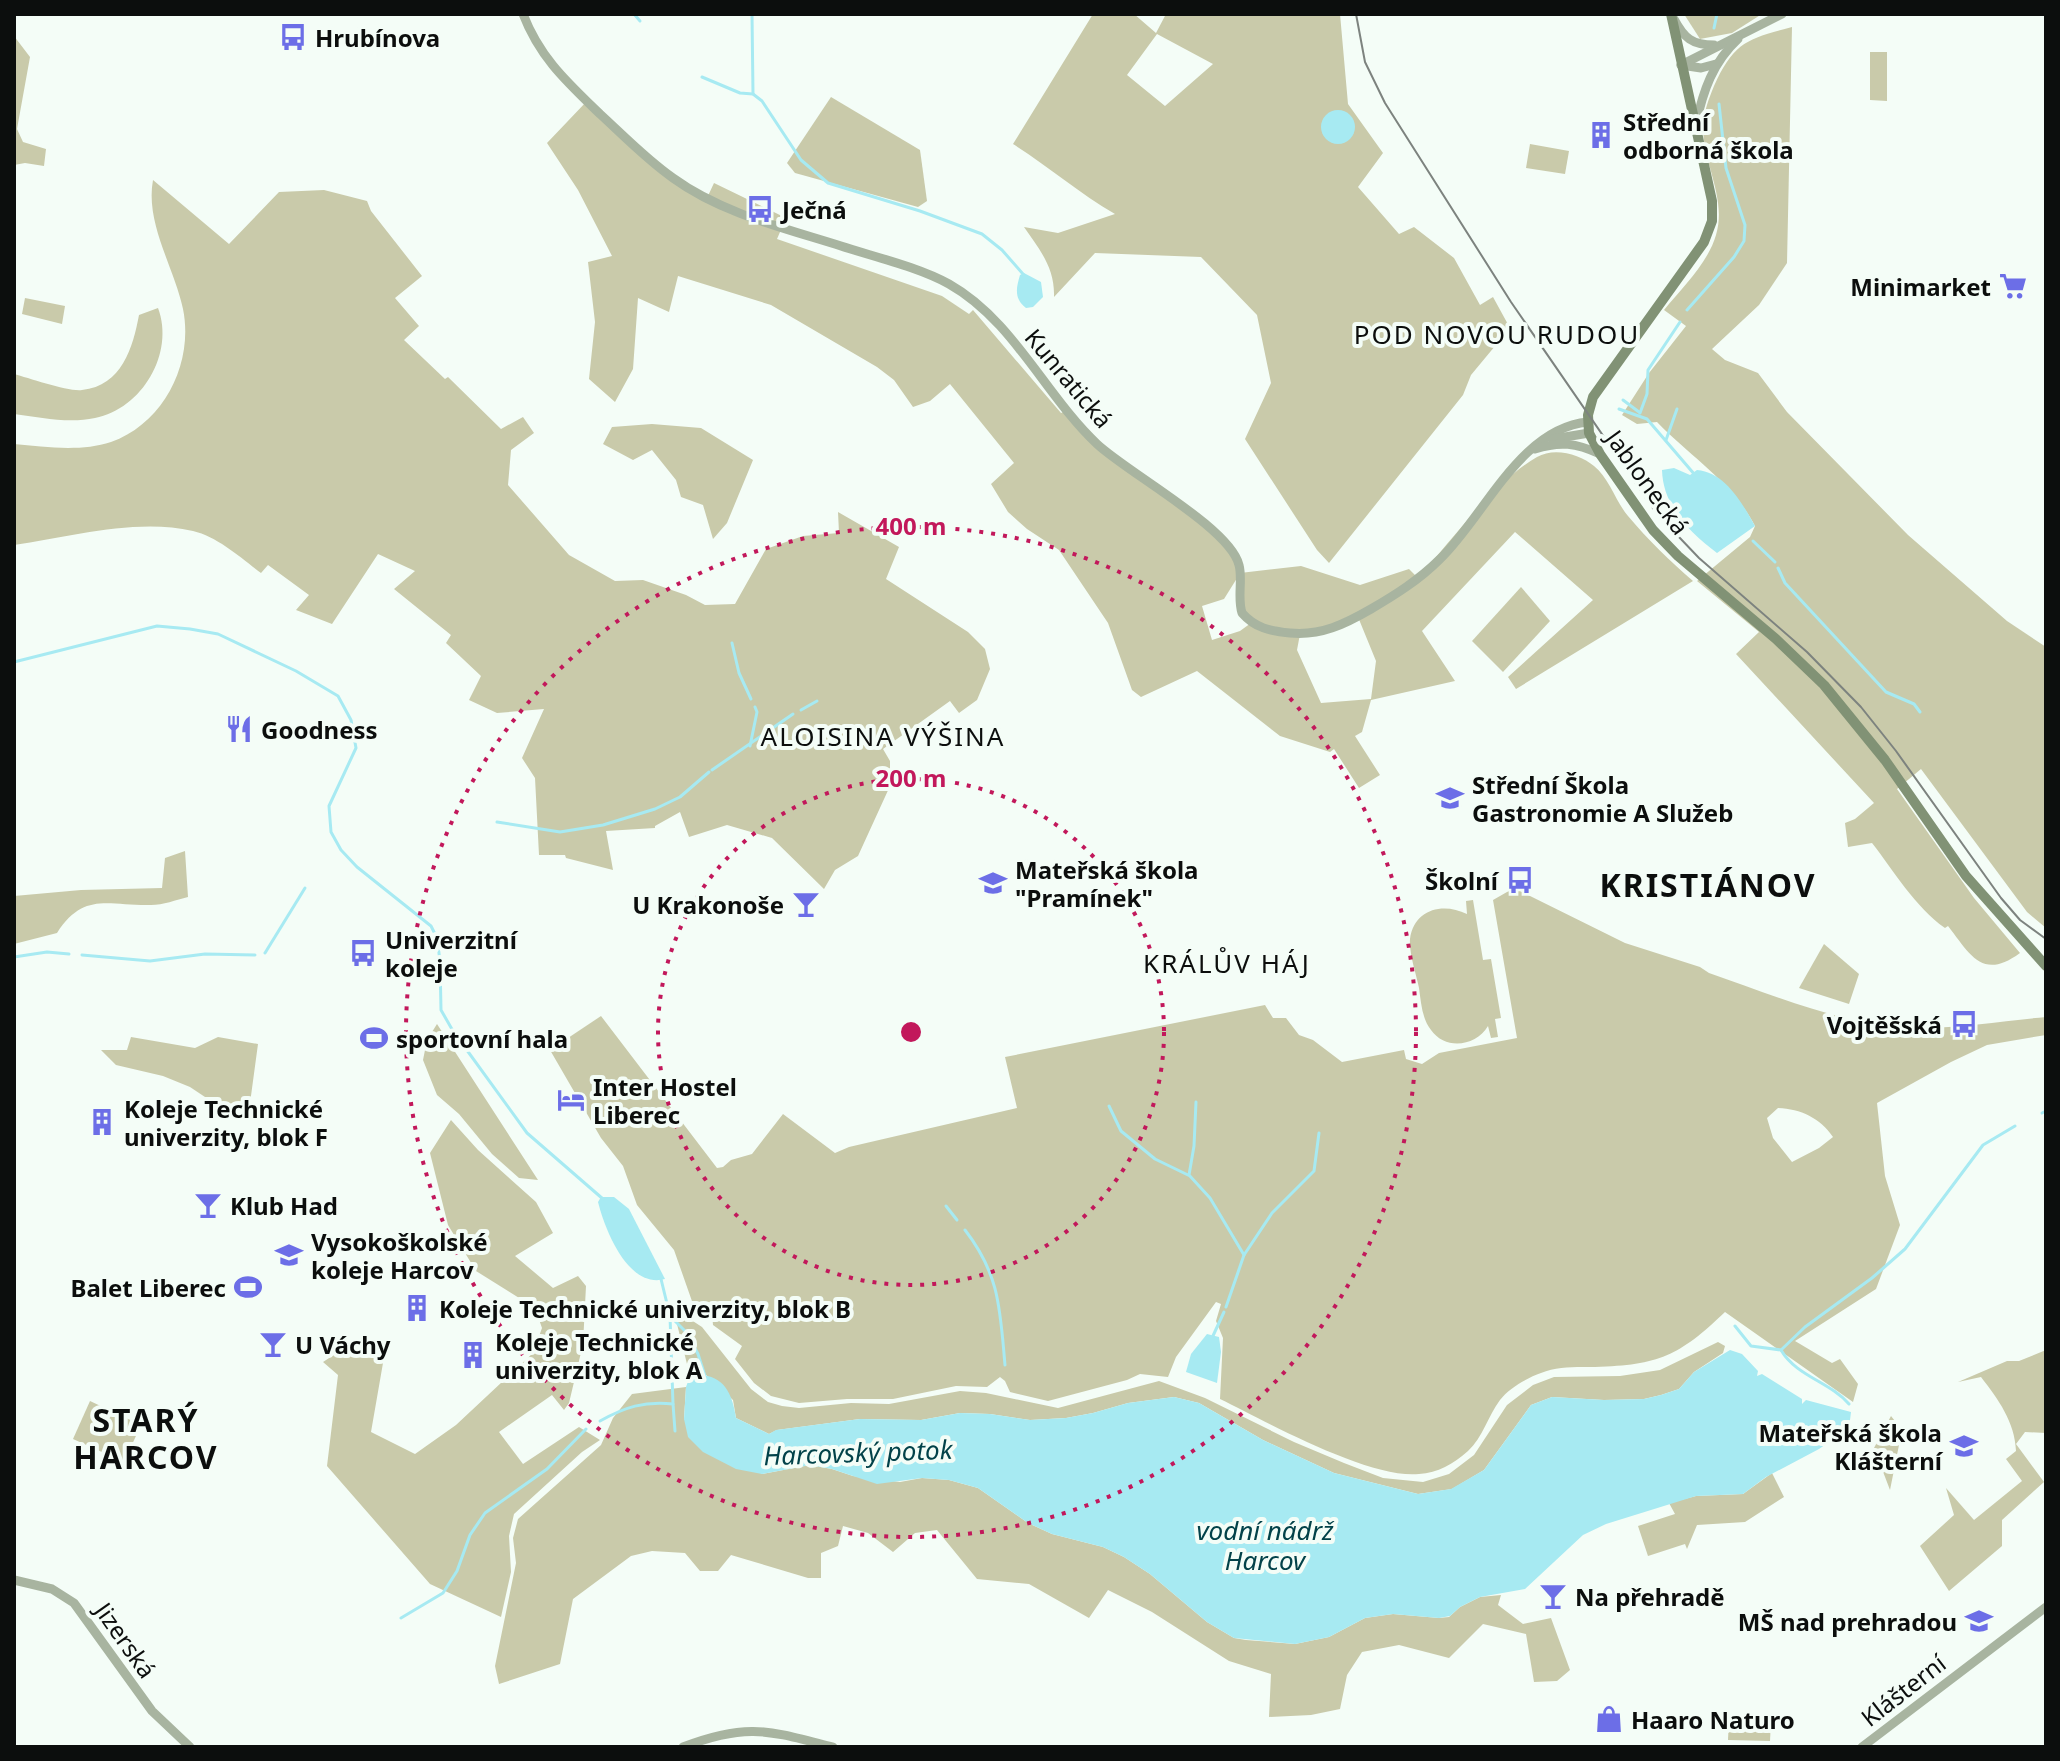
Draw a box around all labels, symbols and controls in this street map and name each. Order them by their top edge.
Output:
place label: Hrubínova [315,21,440,54]
bus stop icon: Hrubínova [278,22,308,52]
place label: Střední odborná škola [1623,105,1794,166]
building icon: Střední odborná škola [1586,120,1616,150]
place label: Ječná [780,193,847,226]
bus stop icon: Ječná [745,194,775,224]
place label: Minimarket [1850,270,1991,303]
supermarket icon: Minimarket [1998,271,2028,301]
district label: POD NOVOU RUDOU [1354,316,1640,352]
street label: Kunratická [1018,321,1120,435]
street label: Jablonecká [1598,421,1697,541]
text: 400 m [876,509,946,542]
place label: Goodness [261,713,378,746]
restaurant icon: Goodness [224,714,254,744]
district label: ALOISINA VÝŠINA [761,718,1005,754]
text: 200 m [876,761,946,794]
place label: Střední Škola Gastronomie A Služeb [1472,768,1733,829]
school or university icon: Střední Škola Gastronomie A Služeb [1435,783,1465,813]
place label: Mateřská škola "Pramínek" [1015,853,1198,914]
district label: KRISTIÁNOV [1599,863,1817,906]
place label: Školní [1425,864,1500,897]
bus stop icon: Školní [1505,865,1535,895]
school or university icon: Mateřská škola "Pramínek" [978,868,1008,898]
place label: U Krakonoše [632,888,784,921]
bar icon: U Krakonoše [791,889,821,919]
place label: Univerzitní koleje [385,923,519,984]
bus stop icon: Univerzitní koleje [348,938,378,968]
district label: KRÁLŮV HÁJ [1143,945,1311,981]
place label: Vojtěšská [1827,1008,1942,1041]
bus stop icon: Vojtěšská [1949,1009,1979,1039]
centre of rings [897,1018,925,1046]
place label: sportovní hala [396,1022,568,1055]
sports icon: sportovní hala [359,1023,389,1053]
place label: Inter Hostel Liberec [593,1070,737,1131]
hotel icon: Inter Hostel Liberec [556,1085,586,1115]
place label: Koleje Technické univerzity, blok F [124,1092,328,1153]
building icon: Koleje Technické univerzity, blok F [87,1107,117,1137]
place label: Klub Had [230,1189,338,1222]
bar icon: Klub Had [193,1190,223,1220]
place label: Vysokoškolské koleje Harcov [311,1225,488,1286]
school or university icon: Vysokoškolské koleje Harcov [274,1240,304,1270]
place label: Balet Liberec [70,1271,226,1304]
sports icon: Balet Liberec [233,1272,263,1302]
place label: Koleje Technické univerzity, blok B [439,1292,851,1325]
building icon: Koleje Technické univerzity, blok B [402,1293,432,1323]
place label: Koleje Technické univerzity, blok A [495,1325,703,1386]
place label: U Váchy [295,1328,391,1361]
bar icon: U Váchy [258,1329,288,1359]
building icon: Koleje Technické univerzity, blok A [458,1340,488,1370]
district label: STARÝ HARCOV [73,1398,219,1478]
place label: Mateřská škola Klášterní [1759,1416,1944,1477]
water label: Harcovský potok [763,1431,954,1473]
school or university icon: Mateřská škola Klášterní [1949,1431,1979,1461]
water label: vodní nádrž Harcov [1196,1512,1335,1578]
place label: Na přehradě [1575,1580,1725,1613]
bar icon: Na přehradě [1538,1581,1568,1611]
street label: Jizerská [87,1594,164,1684]
place label: MŠ nad prehradou [1738,1605,1957,1638]
school or university icon: MŠ nad prehradou [1964,1606,1994,1636]
street label: Klášterní [1854,1646,1953,1734]
place label: Haaro Naturo [1631,1703,1795,1736]
shop icon: Haaro Naturo [1594,1704,1624,1734]

